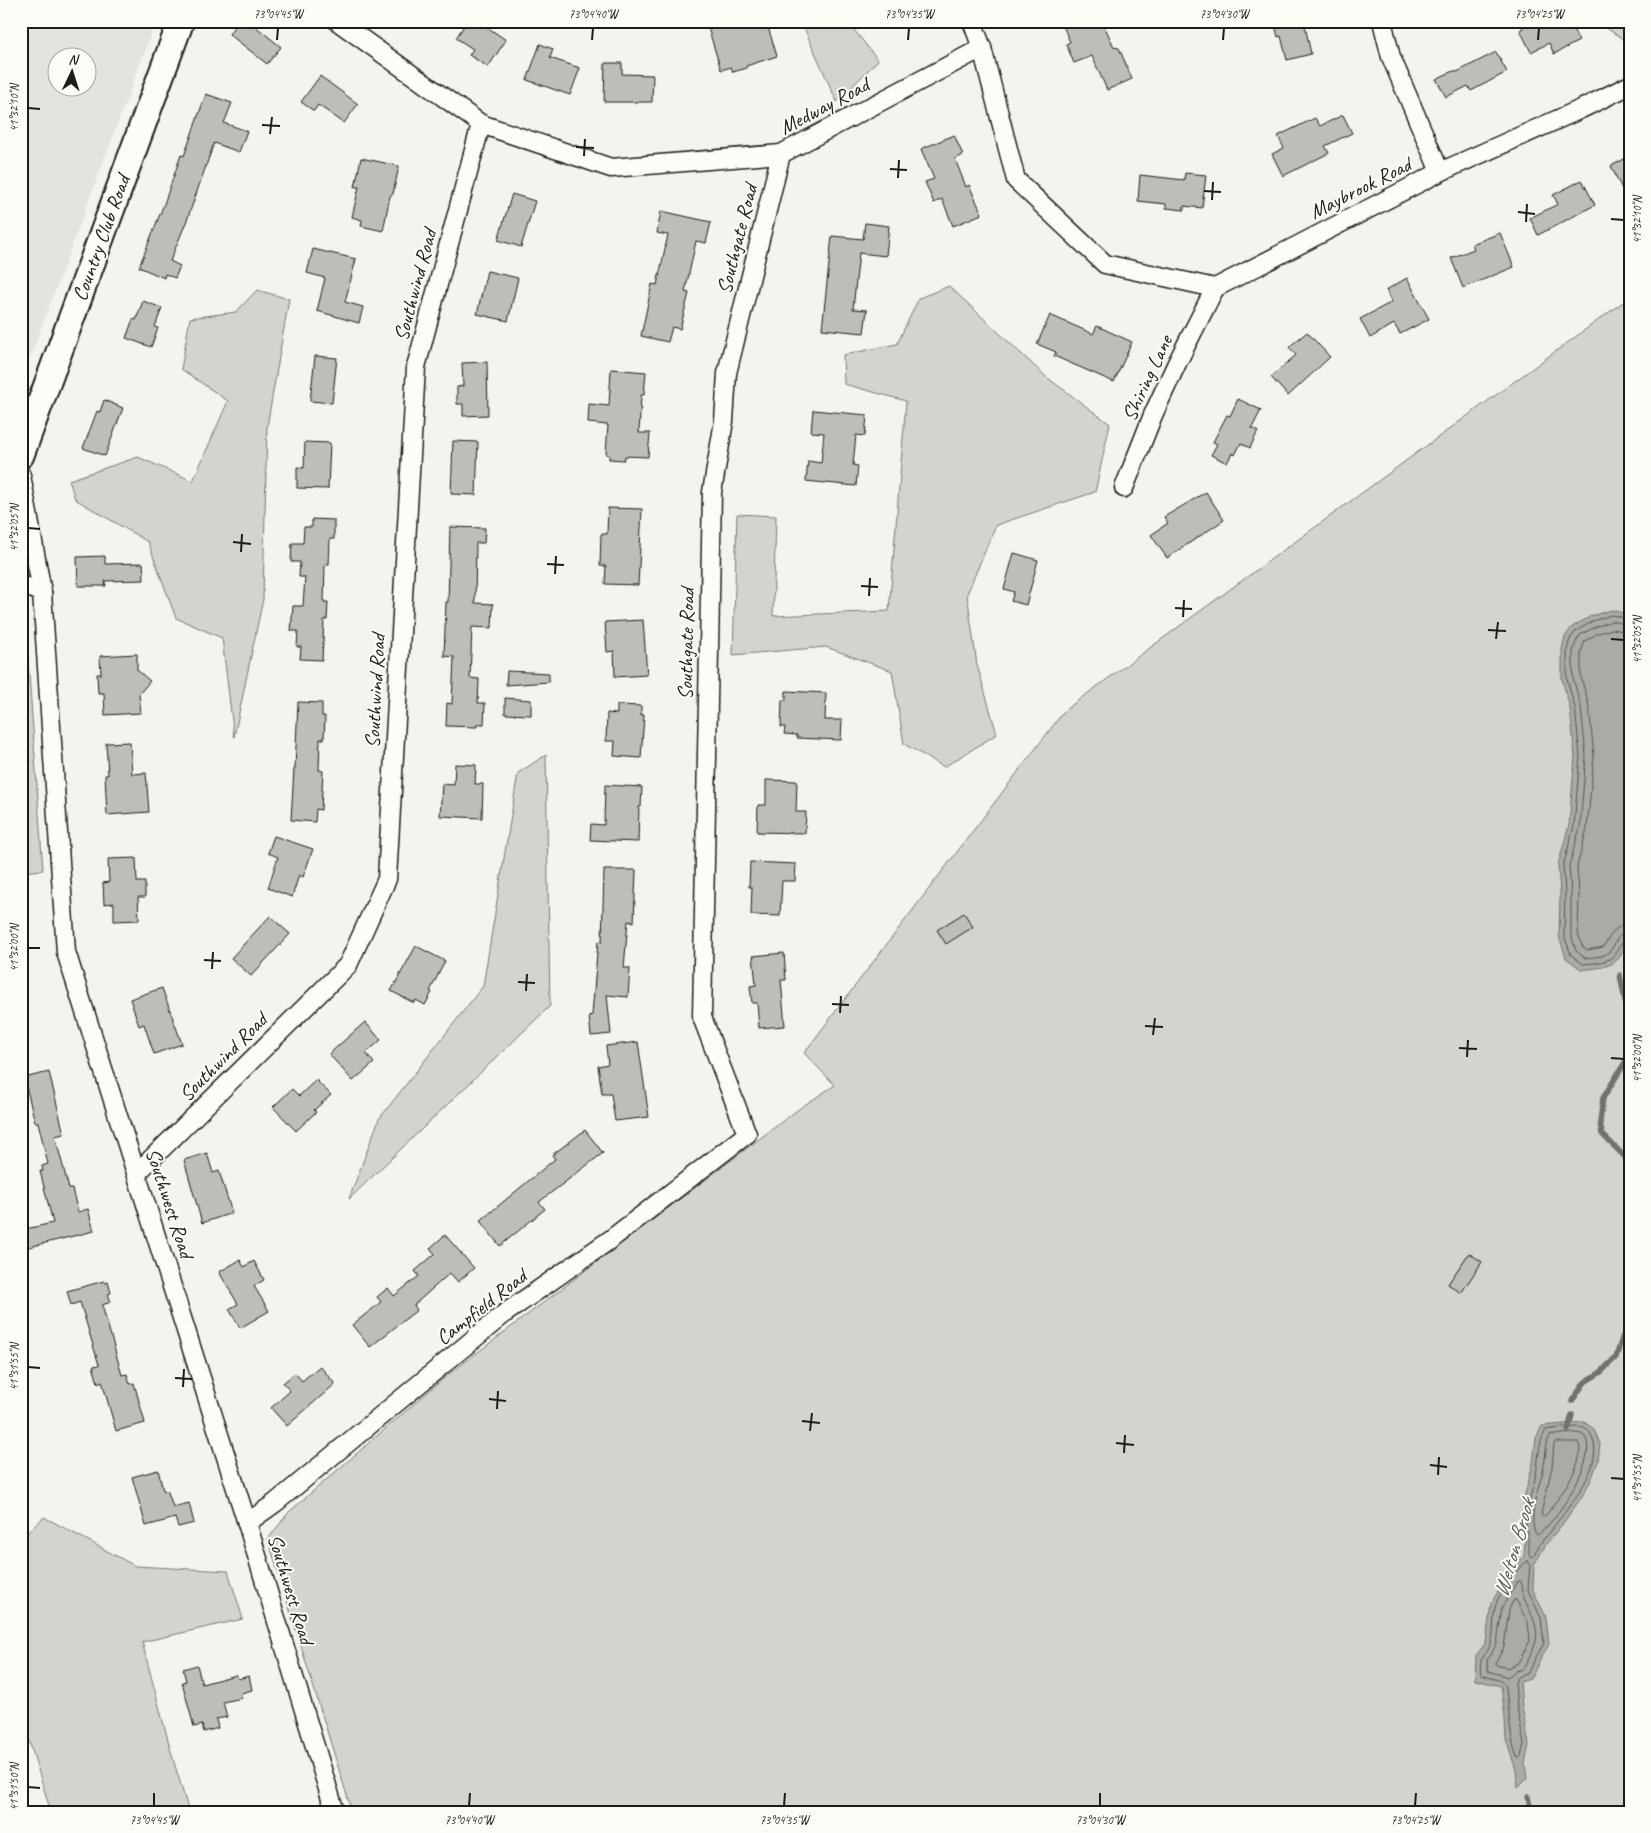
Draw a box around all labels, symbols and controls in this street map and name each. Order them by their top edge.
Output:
text: 73°04'45"W [254,6,305,22]
text: 73°04'40"W [569,6,620,22]
text: 73°04'35"W [885,6,936,22]
text: 73°04'30"W [1200,6,1251,22]
text: 73°04'25"W [1515,6,1566,22]
north arrow [48,48,98,98]
text: N [68,51,80,68]
street label: Medway Road [775,70,877,140]
text: 41°32'10"N [6,83,22,132]
street label: Maybrook Road [1305,150,1418,225]
street label: Country Club Road [66,168,137,304]
street label: Southgate Road [711,178,764,296]
text: 41°32'10"N [1629,195,1645,244]
street label: Southwind Road [388,224,443,344]
street label: Shiring Lane [1116,329,1179,425]
text: 41°32'05"N [6,503,22,552]
street label: Southgate Road [672,584,700,700]
text: 41°32'05"N [1629,615,1645,664]
street label: Southwind Road [359,630,391,749]
text: 41°32'00"N [6,923,22,972]
street label: Southwind Road [173,1005,275,1107]
text: 41°32'00"N [1629,1034,1645,1083]
street label: Southwest Road [140,1145,201,1264]
street label: Campfield Road [430,1261,535,1351]
text: 41°31'55"N [6,1342,22,1391]
text: 41°31'55"N [1629,1454,1645,1503]
water label: Welton Brook [1487,1492,1542,1600]
street label: Southwest Road [262,1531,321,1650]
text: 41°31'50"N [6,1762,22,1811]
text: 73°04'45"W [130,1812,181,1828]
text: 73°04'40"W [445,1812,496,1828]
text: 73°04'35"W [760,1812,811,1828]
text: 73°04'30"W [1076,1812,1127,1828]
text: 73°04'25"W [1391,1812,1442,1828]

